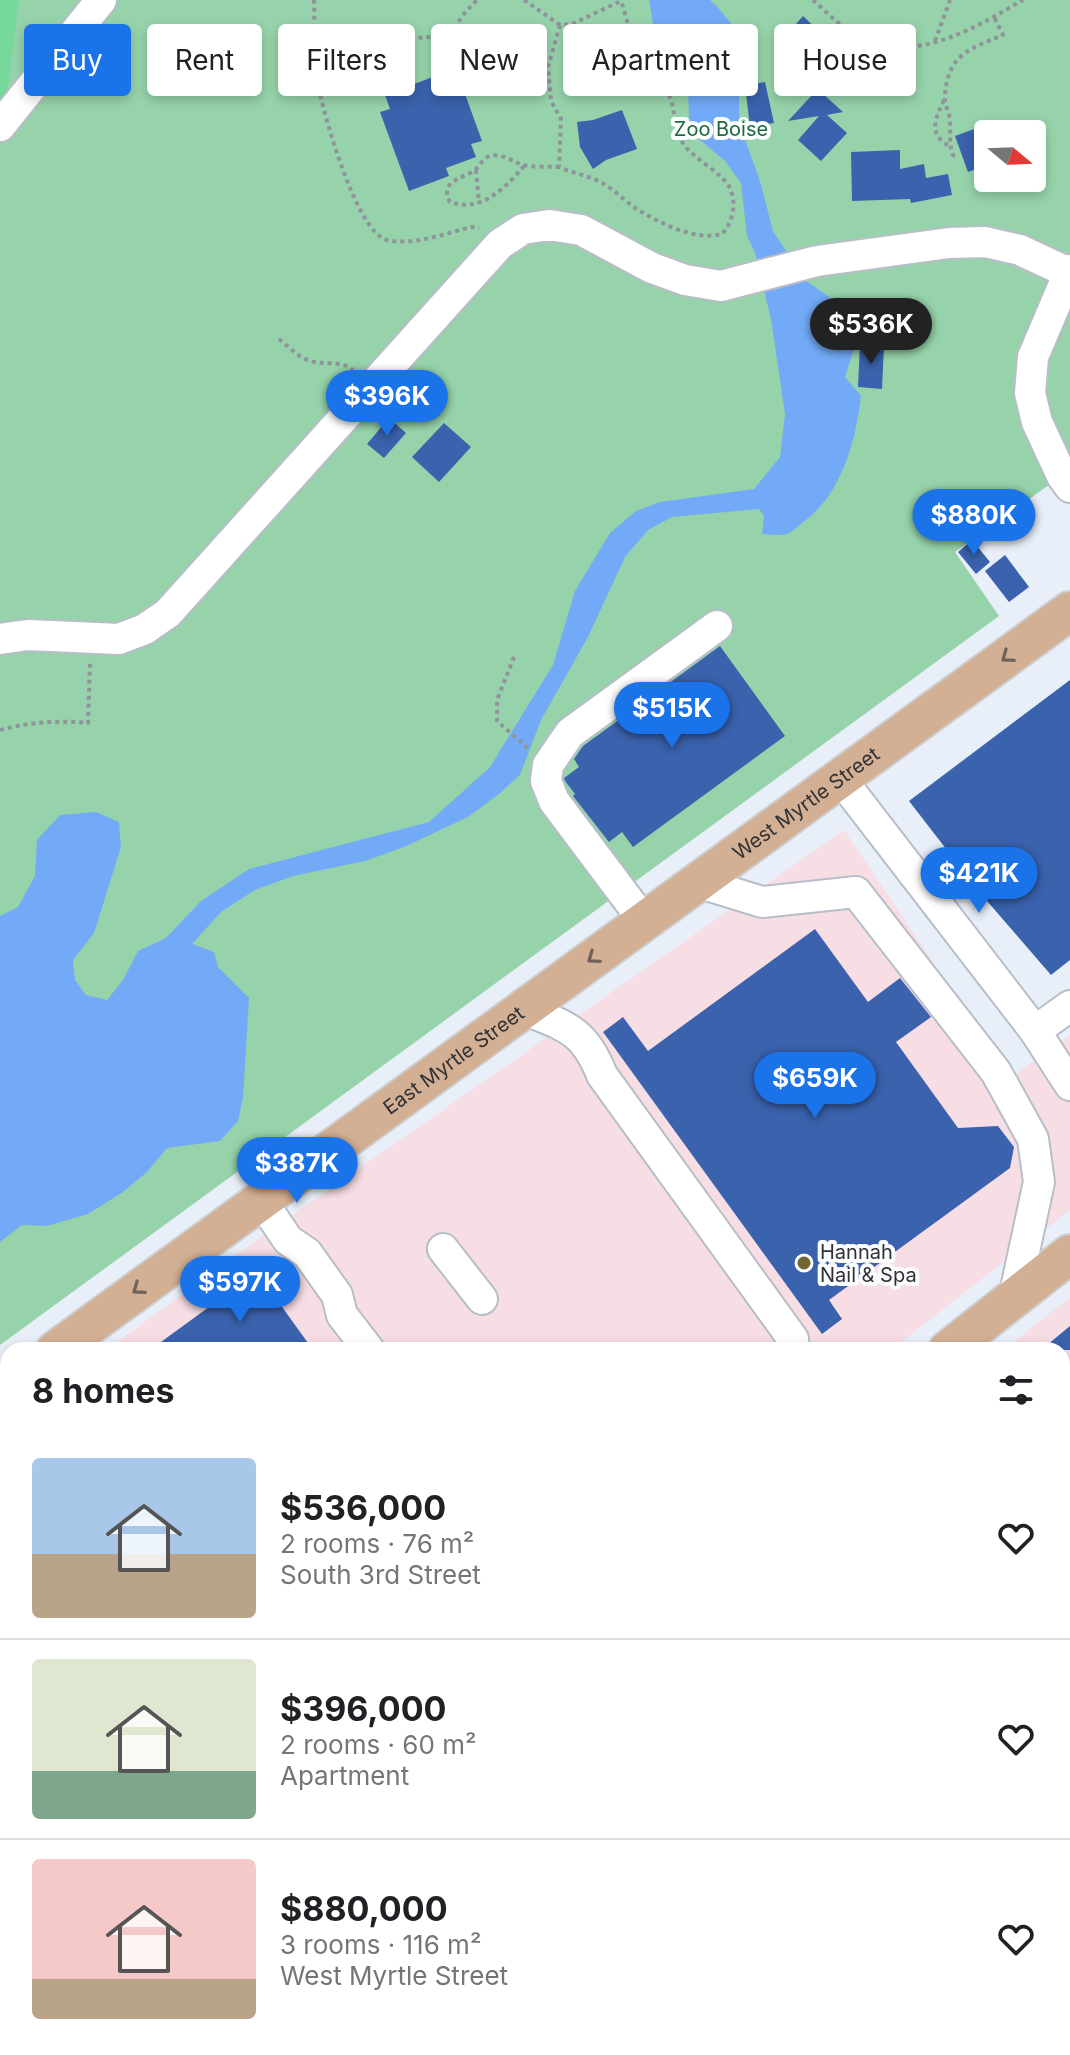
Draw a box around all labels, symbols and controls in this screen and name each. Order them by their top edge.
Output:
chip: Buy [24,24,131,96]
chip: Rent [147,24,262,96]
chip: Filters [278,24,415,96]
chip: New [431,24,547,96]
chip: Apartment [563,24,758,96]
chip: House [774,24,916,96]
park label: Zoo Boise [674,117,768,141]
north arrow [974,120,1046,192]
map controls [974,120,1046,192]
pin: $536K [815,298,927,366]
text: $536K [828,308,914,339]
pin: $396K [331,370,443,438]
text: $396K [344,380,430,411]
pin: $880K [918,489,1030,557]
text: $880K [930,499,1018,530]
one-way arrow [1001,647,1016,661]
pin: $515K [616,682,728,750]
text: $515K [632,692,712,723]
street label: West Myrtle Street [728,742,884,865]
pin: $421K [923,847,1035,915]
text: $421K [939,857,1019,888]
one-way arrow [587,948,602,963]
street label: East Myrtle Street [378,1001,529,1120]
pin: $659K [759,1052,871,1120]
text: $659K [772,1062,858,1093]
pin: $387K [241,1137,353,1205]
text: $387K [255,1147,339,1178]
place label: Hannah Nail & Spa [820,1240,917,1287]
marker: Hannah Nail & Spa [795,1254,813,1272]
pin: $597K [184,1256,296,1324]
text: $597K [198,1266,282,1297]
one-way arrow [133,1280,147,1294]
icon: filters [994,1368,1038,1412]
text: 8 homes [32,1370,175,1411]
text: $536,000 [280,1487,446,1528]
icon: home [96,1490,192,1586]
icon: heart [994,1516,1038,1560]
text: 2 rooms · 76 m² [280,1528,474,1559]
text: South 3rd Street [280,1559,481,1590]
text: $396,000 [280,1688,447,1729]
icon: home [96,1691,192,1787]
icon: heart [994,1717,1038,1761]
text: 2 rooms · 60 m² [280,1729,476,1760]
text: Apartment [280,1760,409,1791]
text: $880,000 [280,1888,448,1929]
icon: home [96,1891,192,1987]
icon: heart [994,1917,1038,1961]
text: 3 rooms · 116 m² [280,1929,481,1960]
text: West Myrtle Street [280,1960,508,1991]

